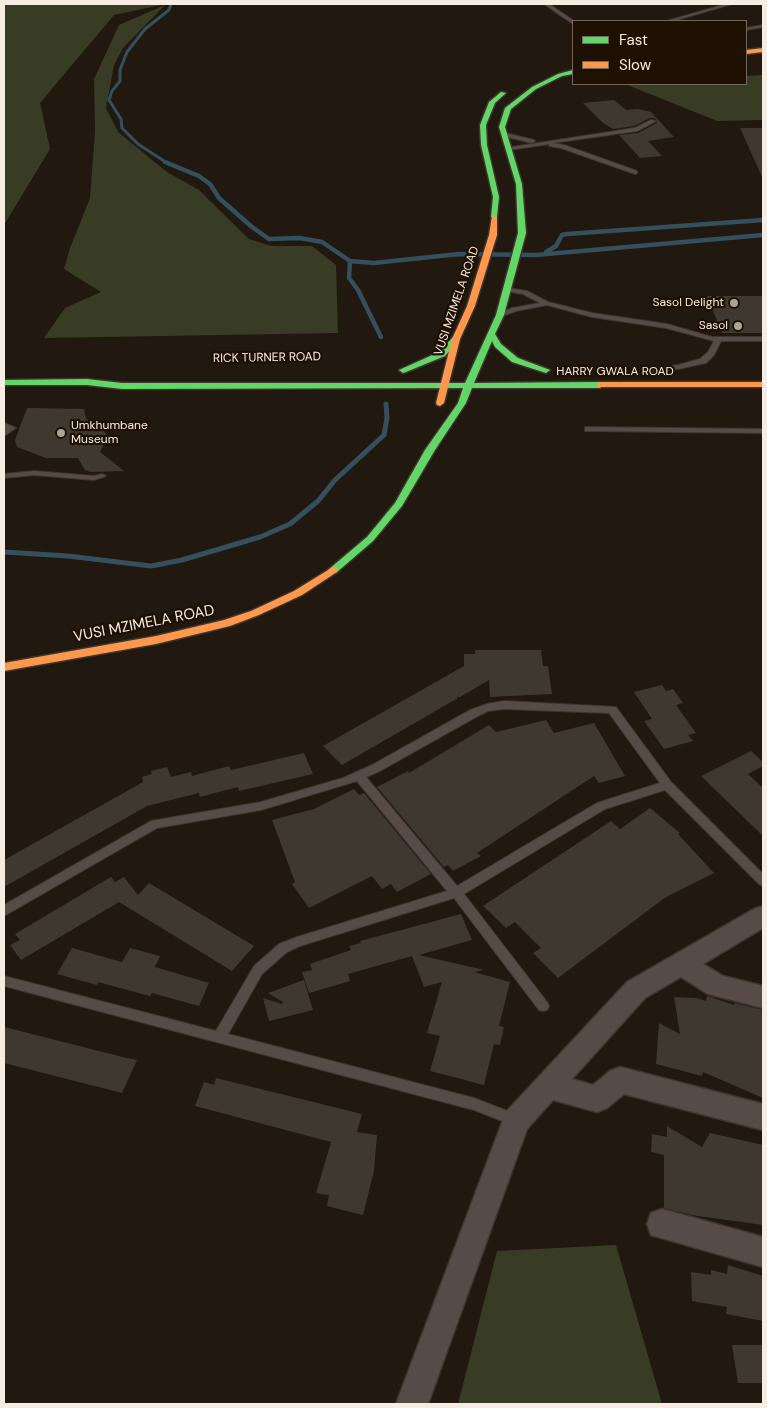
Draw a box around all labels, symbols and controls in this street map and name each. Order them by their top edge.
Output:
legend [572,20,747,85]
text: Fast [619,30,648,50]
text: Slow [619,55,651,75]
street label: VUSI MZIMELA ROAD [432,244,482,358]
place label: Sasol Delight [653,296,724,310]
marker: Sasol Delight [728,297,740,309]
place label: Sasol [699,319,728,333]
marker: Sasol [732,320,744,332]
street label: RICK TURNER ROAD [213,350,321,366]
street label: HARRY GWALA ROAD [556,365,674,379]
place label: Umkhumbane Museum [71,419,148,447]
marker: Umkhumbane Museum [55,427,67,439]
street label: VUSI MZIMELA ROAD [72,601,216,647]

